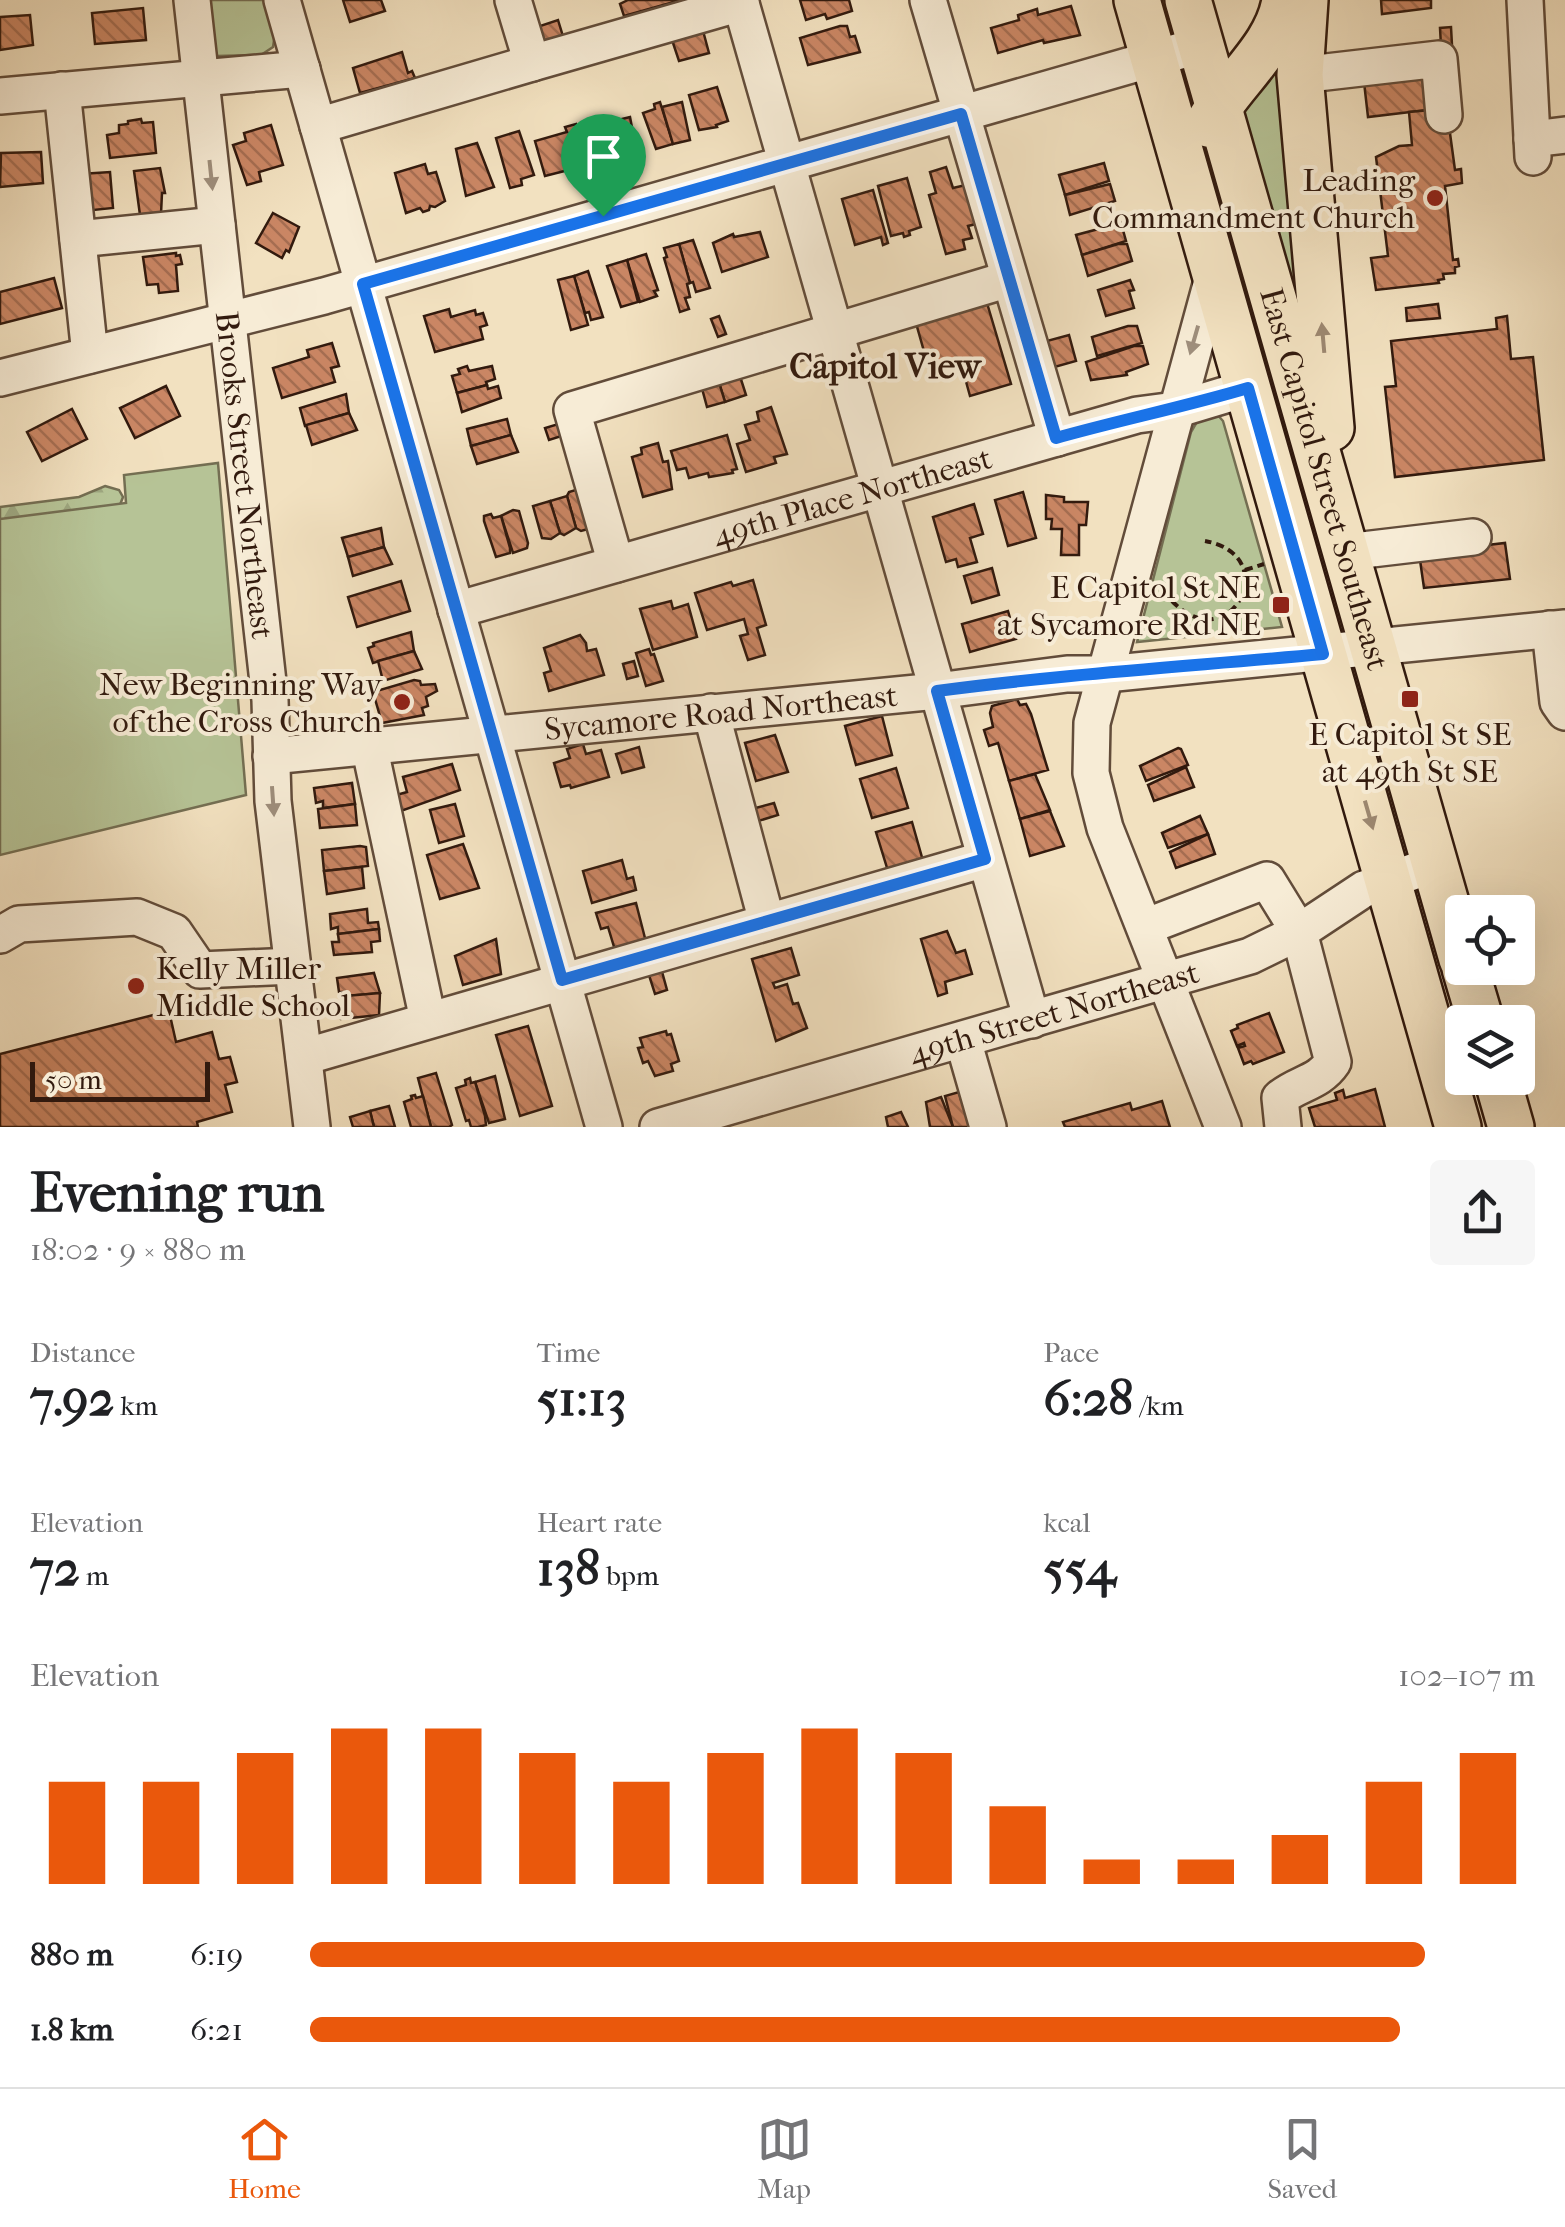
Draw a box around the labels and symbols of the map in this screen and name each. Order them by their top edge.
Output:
pin [561,114,646,217]
one-way arrow [203,160,219,191]
place label: Leading Commandment Church [1092,162,1416,236]
marker: Leading Commandment Church [1424,187,1446,209]
street label: East Capitol Street Southeast [1252,284,1397,675]
street label: Brooks Street Northeast [208,309,281,641]
one-way arrow [1315,322,1331,354]
one-way arrow [1186,325,1202,356]
district label: Capitol View [789,346,983,387]
street label: 49th Place Northeast [709,439,996,555]
place label: E Capitol St NE at Sycamore Rd NE [997,569,1261,643]
marker: E Capitol St NE at Sycamore Rd NE [1270,594,1292,616]
place label: New Beginning Way of the Cross Church [99,666,383,740]
street label: Sycamore Road Northeast [543,677,900,748]
marker: E Capitol St SE at 49th St SE [1399,688,1421,710]
marker: New Beginning Way of the Cross Church [391,691,413,713]
place label: E Capitol St SE at 49th St SE [1308,716,1512,790]
one-way arrow [266,786,282,818]
one-way arrow [1362,800,1377,831]
place label: Kelly Miller Middle School [156,950,350,1024]
street label: 49th Street Northeast [905,954,1204,1073]
marker: Kelly Miller Middle School [125,975,147,997]
scale bar [30,1057,210,1102]

